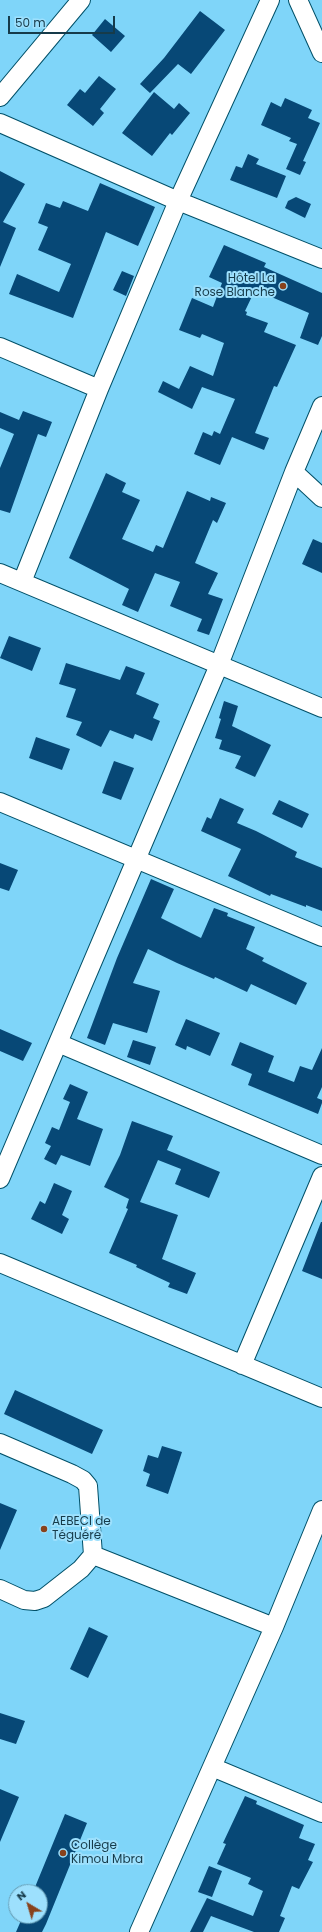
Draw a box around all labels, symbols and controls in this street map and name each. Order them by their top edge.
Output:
scale bar [10,8,117,34]
text: 50 m [15,14,46,31]
place label: Hôtel La Rose Blanche [195,272,275,300]
marker: Hôtel La Rose Blanche [278,281,288,291]
place label: AEBECI de Téguéré [52,1515,111,1543]
marker: AEBECI de Téguéré [39,1524,49,1534]
place label: Collège Kimou Mbra [71,1839,143,1867]
marker: Collège Kimou Mbra [58,1848,68,1858]
north arrow [8,1884,48,1924]
text: N [13,1886,29,1904]

